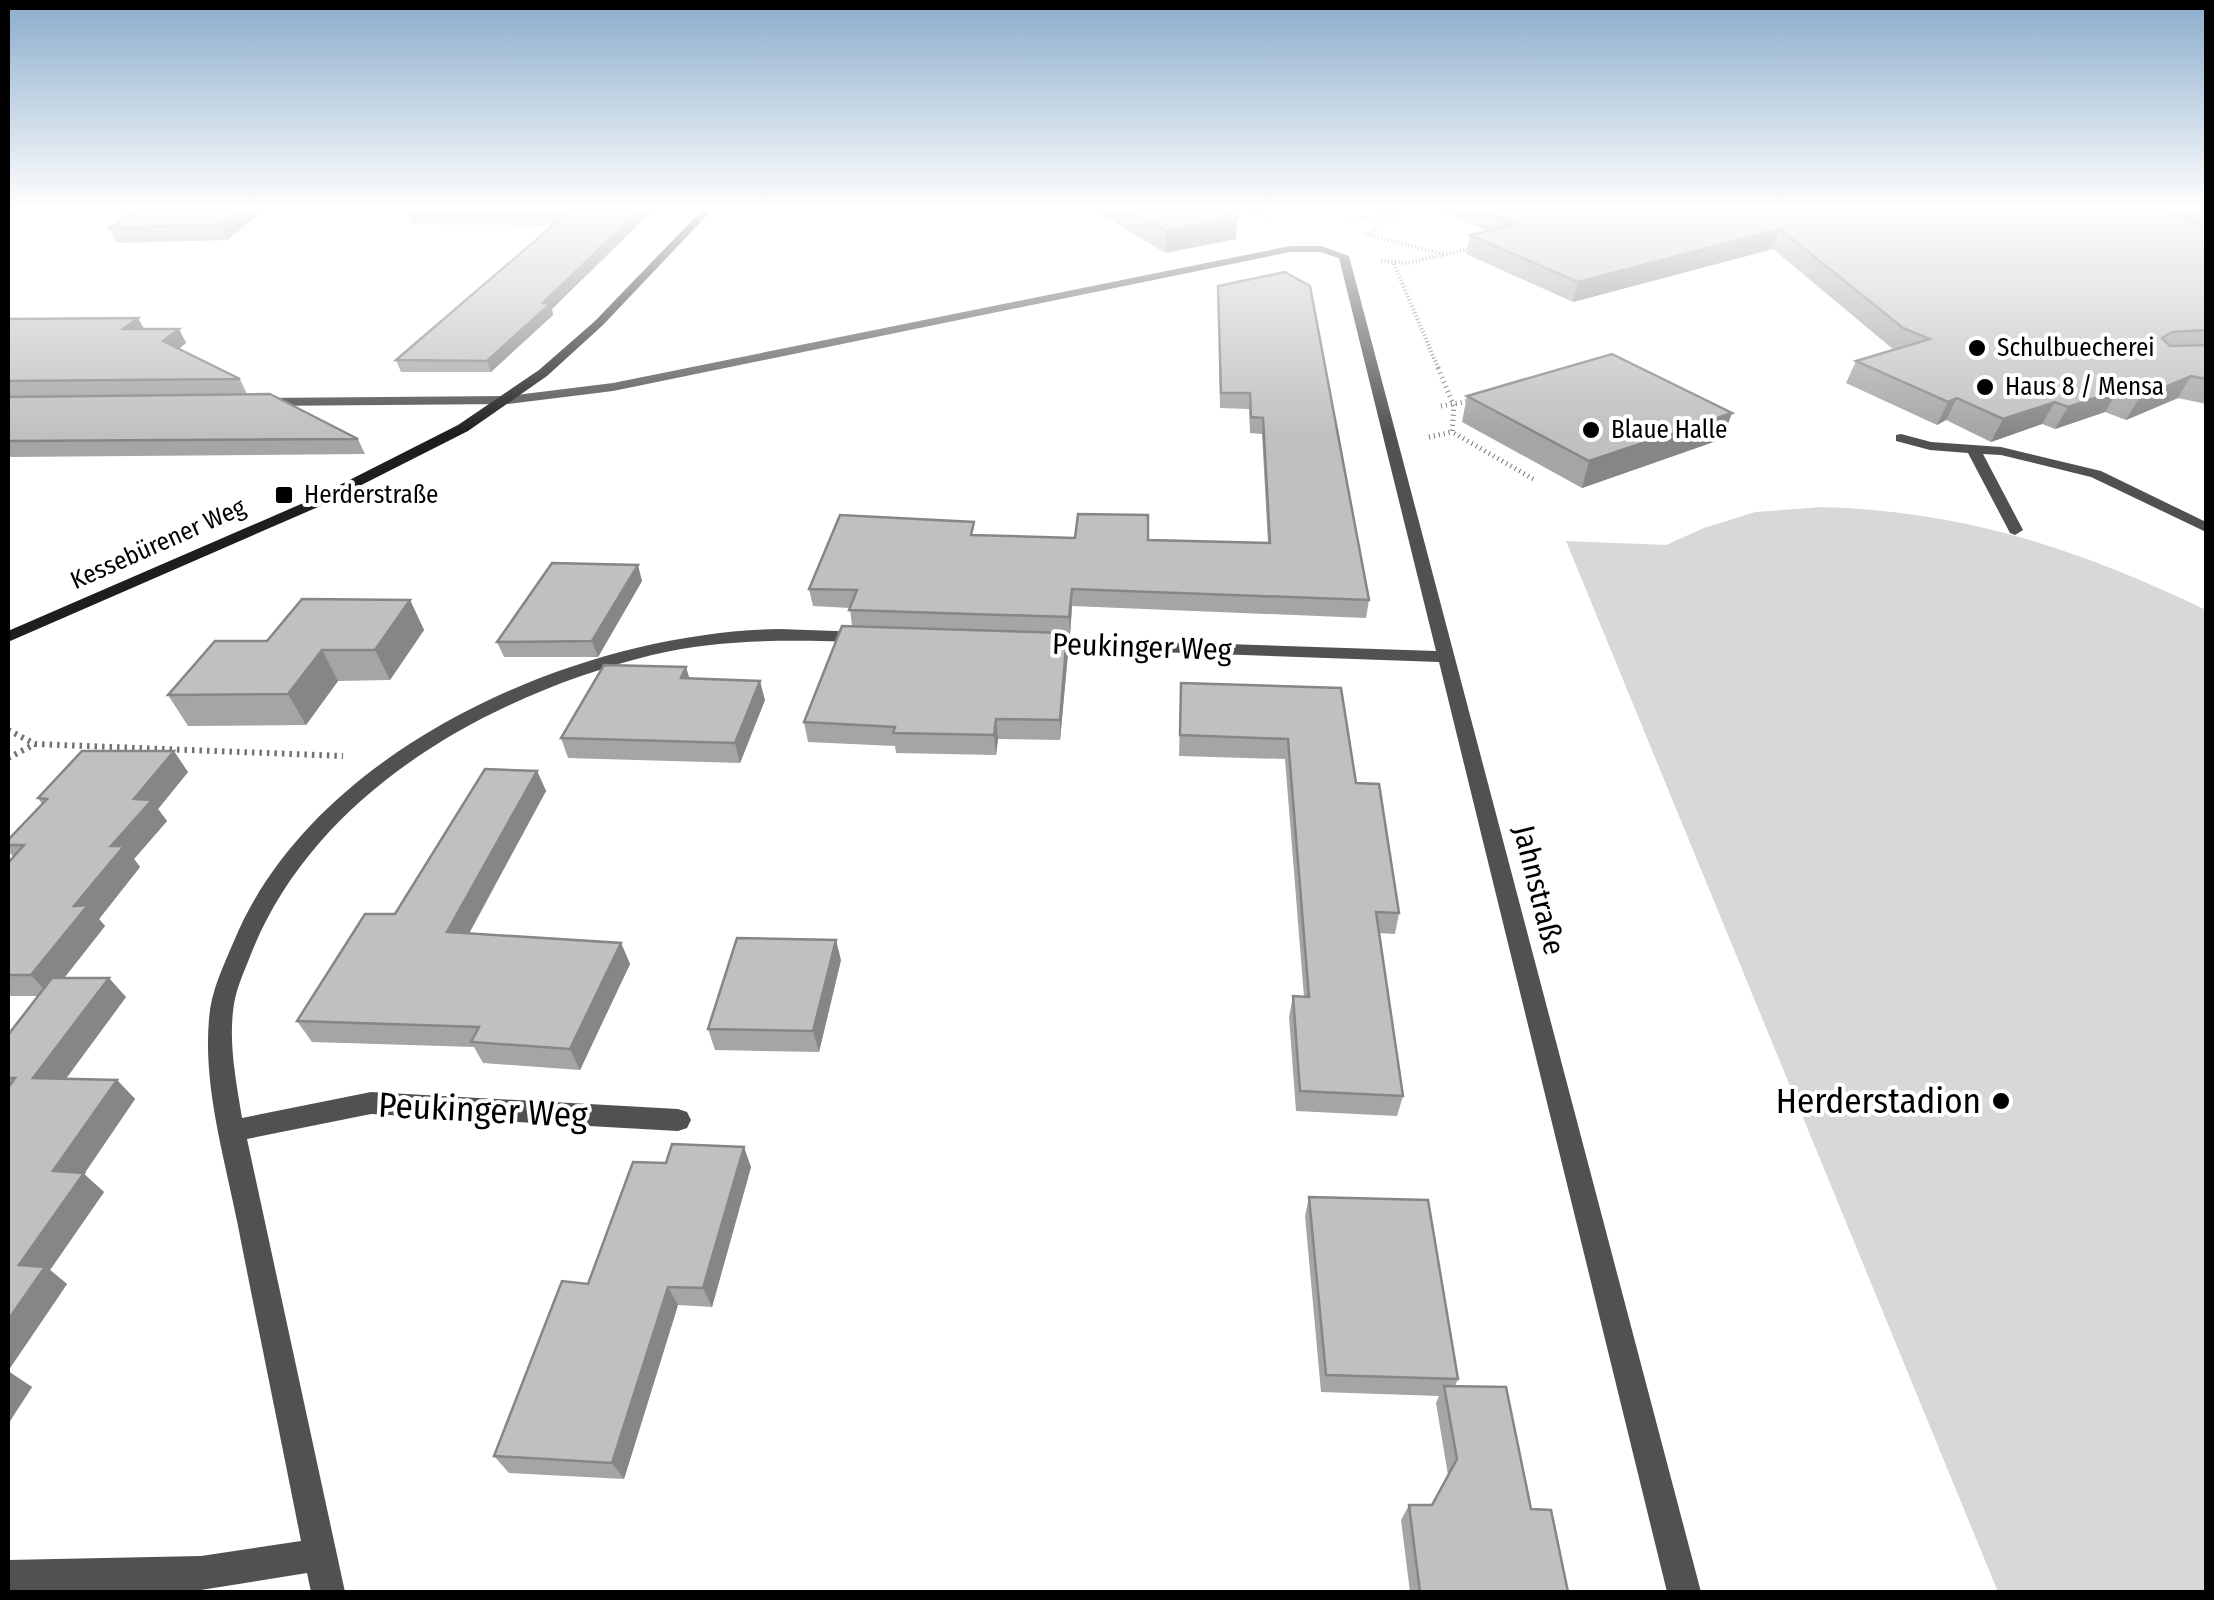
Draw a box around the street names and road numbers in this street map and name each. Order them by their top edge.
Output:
street label: Kessebürener Weg [66,492,250,596]
street label: Peukinger Weg [1052,626,1233,668]
street label: Jahnstraße [1506,821,1572,959]
street label: Peukinger Weg [377,1084,589,1136]

